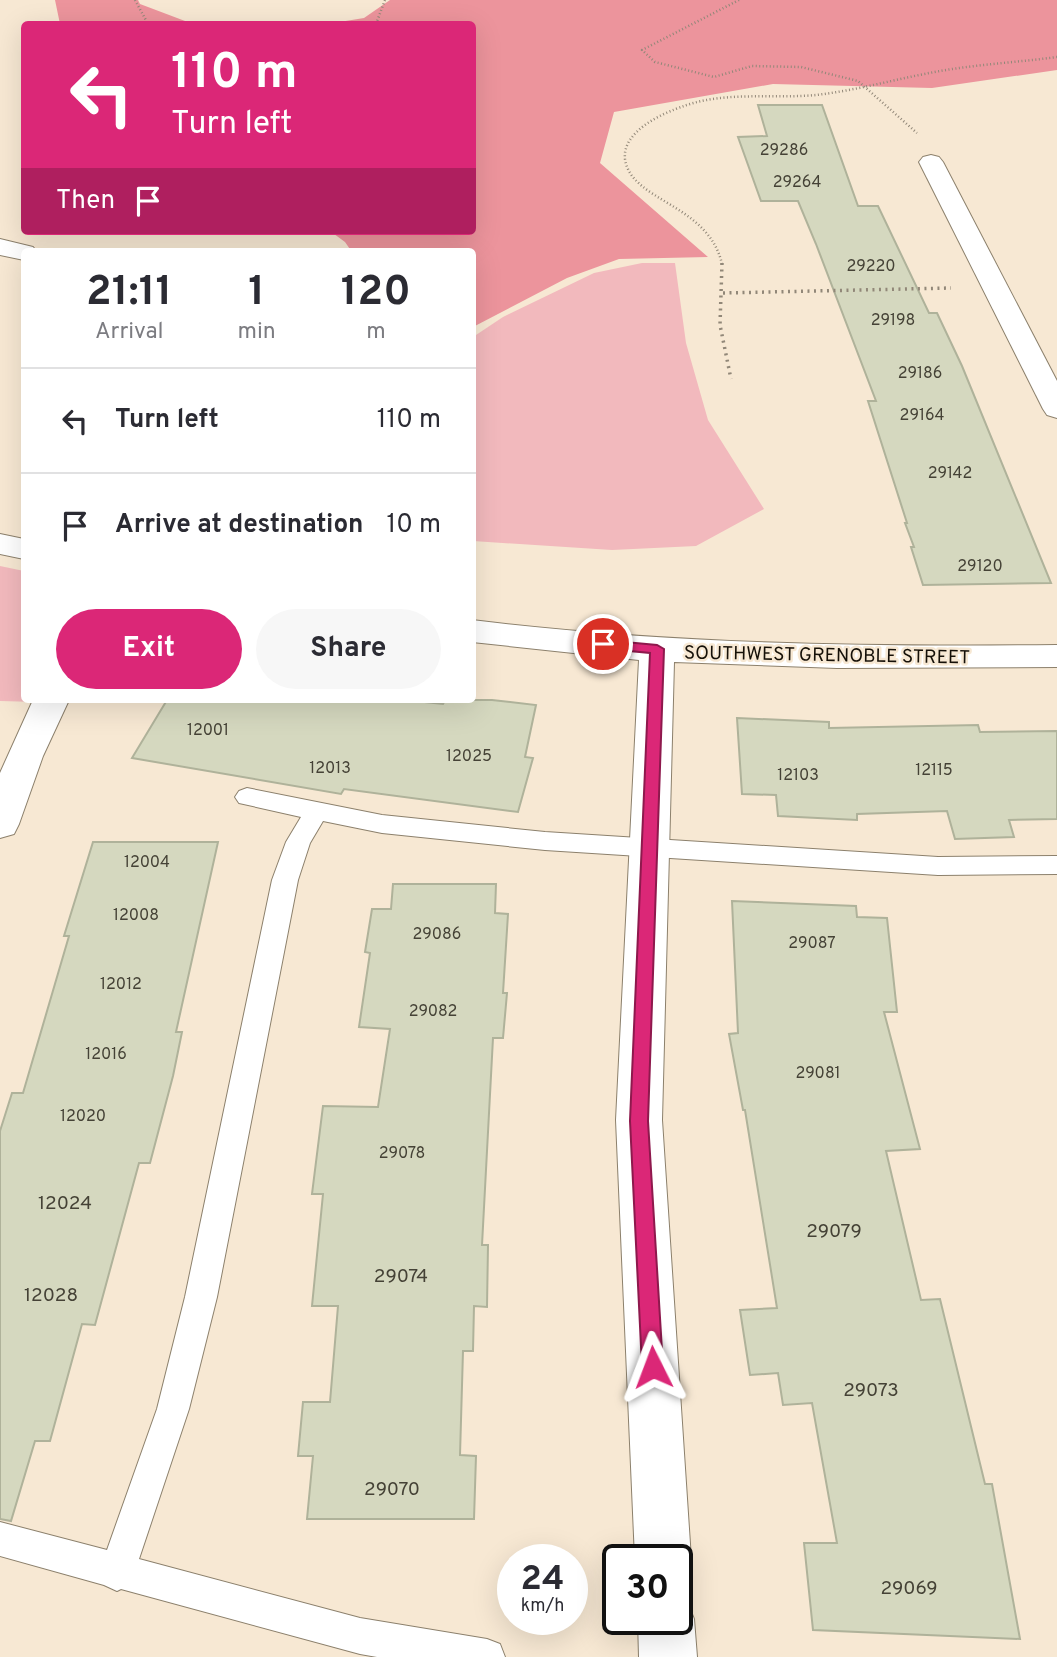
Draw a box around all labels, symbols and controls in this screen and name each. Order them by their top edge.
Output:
text: 110 m [171,44,298,106]
icon: left [56,49,147,140]
text: Turn left [171,105,292,145]
house number: 29286 [760,141,808,161]
house number: 29264 [773,173,821,193]
icon: arrive [129,182,167,220]
text: Then [56,185,115,218]
house number: 29220 [846,257,896,277]
text: 21:11 [86,267,172,320]
text: 1 [248,267,265,320]
text: 120 [341,267,411,320]
house number: 29198 [871,311,915,331]
text: Arrival [95,318,164,347]
text: min [237,318,276,347]
text: m [366,318,386,347]
house number: 29186 [898,364,942,384]
icon: left [56,402,94,440]
text: Turn left [115,404,219,437]
text: 110 m [377,404,441,437]
house number: 29164 [900,406,944,426]
house number: 29142 [928,464,972,484]
icon: arrive [56,507,94,545]
text: Arrive at destination [115,509,363,542]
text: 10 m [386,509,441,542]
house number: 29120 [957,557,1003,577]
button: Exit [56,609,242,689]
button: Share [256,609,441,689]
pin [573,614,633,674]
icon: arrive [584,625,622,663]
street label: SOUTHWEST GRENOBLE STREET [684,642,970,670]
house number: 12001 [187,721,229,741]
house number: 12025 [446,747,492,767]
house number: 12013 [309,759,351,779]
house number: 12115 [915,761,953,781]
house number: 12103 [777,766,819,786]
house number: 12004 [124,853,170,873]
house number: 12008 [113,906,159,926]
house number: 29086 [413,925,461,945]
house number: 29087 [788,934,836,954]
house number: 12012 [100,975,142,995]
house number: 29082 [409,1002,457,1022]
house number: 12016 [85,1045,127,1065]
house number: 29081 [795,1064,841,1084]
house number: 12020 [60,1107,106,1127]
house number: 29078 [379,1144,425,1164]
house number: 12024 [38,1192,92,1216]
house number: 29079 [806,1220,862,1244]
house number: 29074 [374,1265,428,1289]
house number: 12028 [24,1284,78,1308]
position arrow [616,1330,690,1404]
house number: 29073 [843,1379,899,1403]
house number: 29070 [364,1478,420,1502]
speed limit sign: 30 [602,1544,693,1635]
text: 24 [521,1558,564,1602]
house number: 29069 [880,1577,938,1601]
text: km/h [521,1595,564,1618]

